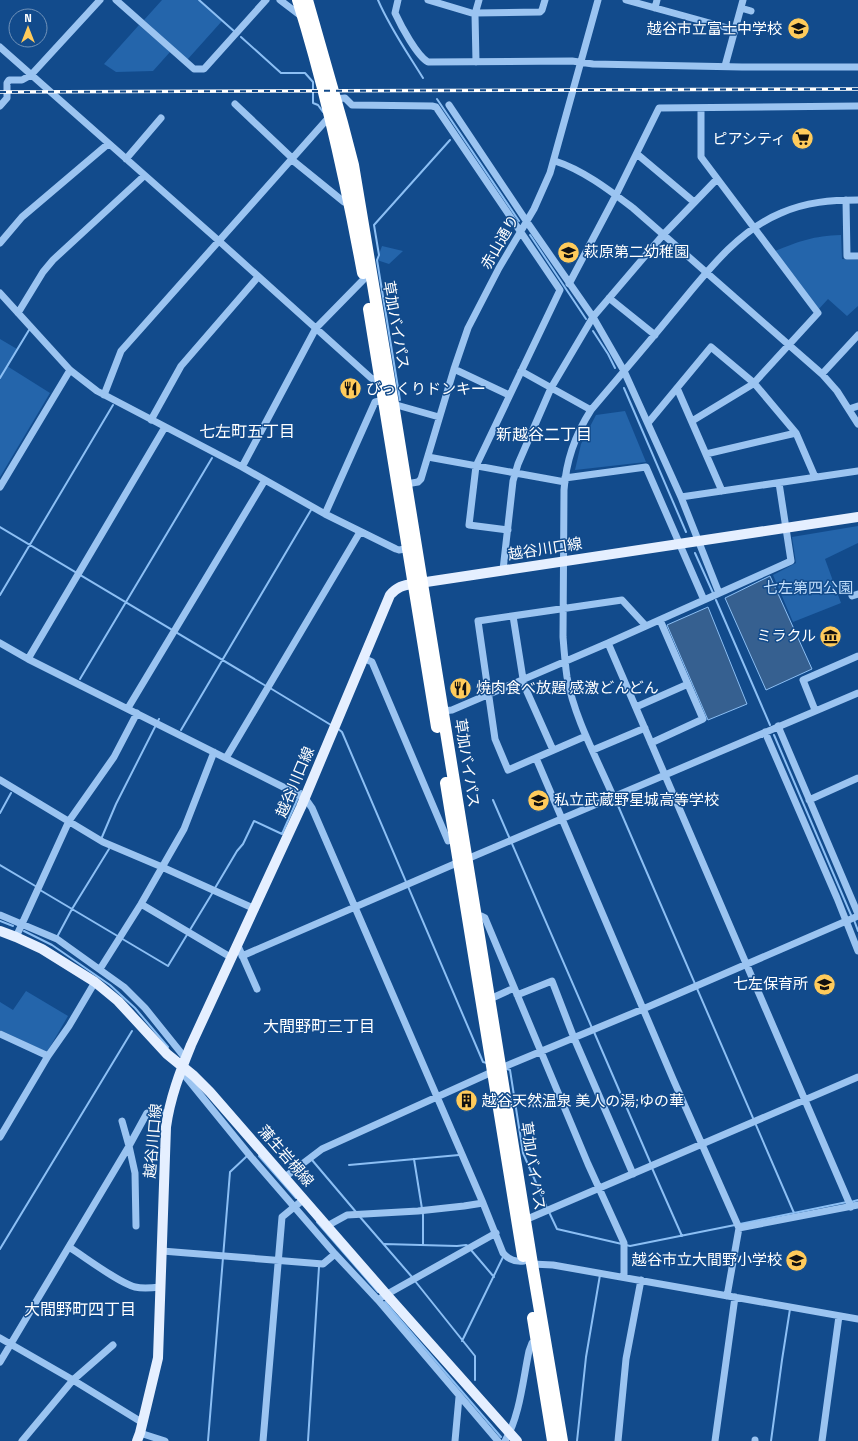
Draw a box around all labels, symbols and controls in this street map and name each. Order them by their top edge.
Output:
north arrow [8,8,48,48]
text: N [24,10,32,26]
school or university icon: 越谷市立富士中学校 [785,16,811,42]
place label: 越谷市立富士中学校 [646,17,782,40]
supermarket icon: ピアシティ [789,126,815,152]
place label: ピアシティ [712,127,786,150]
street label: 赤山通り [475,210,525,273]
school or university icon: 萩原第二幼稚園 [555,239,581,265]
place label: 萩原第二幼稚園 [584,240,689,263]
street label: 草加バイパス [377,279,416,371]
restaurant icon: びっくりドンキー [337,376,363,402]
place label: びっくりドンキー [366,377,486,400]
district label: 七左町五丁目 [199,419,295,443]
district label: 新越谷二丁目 [496,422,592,446]
street label: 越谷川口線 [505,531,584,566]
park label: 七左第四公園 [763,576,853,599]
museum icon: ミラクル [818,623,844,649]
place label: ミラクル [756,624,816,647]
restaurant icon: 焼肉食べ放題 感激どんどん [448,675,474,701]
place label: 焼肉食べ放題 感激どんどん [476,676,659,699]
street label: 草加バイパス [449,717,486,809]
street label: 越谷川口線 [269,743,320,822]
school or university icon: 私立武蔵野星城高等学校 [526,787,552,813]
place label: 私立武蔵野星城高等学校 [554,788,719,811]
school or university icon: 七左保育所 [811,971,837,997]
place label: 七左保育所 [733,972,808,995]
district label: 大間野町三丁目 [263,1014,375,1038]
building icon: 越谷天然温泉 美人の湯;ゆの華 [453,1088,479,1114]
place label: 越谷天然温泉 美人の湯;ゆの華 [481,1089,684,1112]
street label: 越谷川口線 [138,1103,167,1180]
street label: 蒲生岩槻線 [253,1120,320,1192]
street label: 草加バイパス [515,1120,552,1212]
school or university icon: 越谷市立大間野小学校 [784,1247,810,1273]
place label: 越谷市立大間野小学校 [631,1248,782,1271]
district label: 大間野町四丁目 [24,1297,136,1321]

